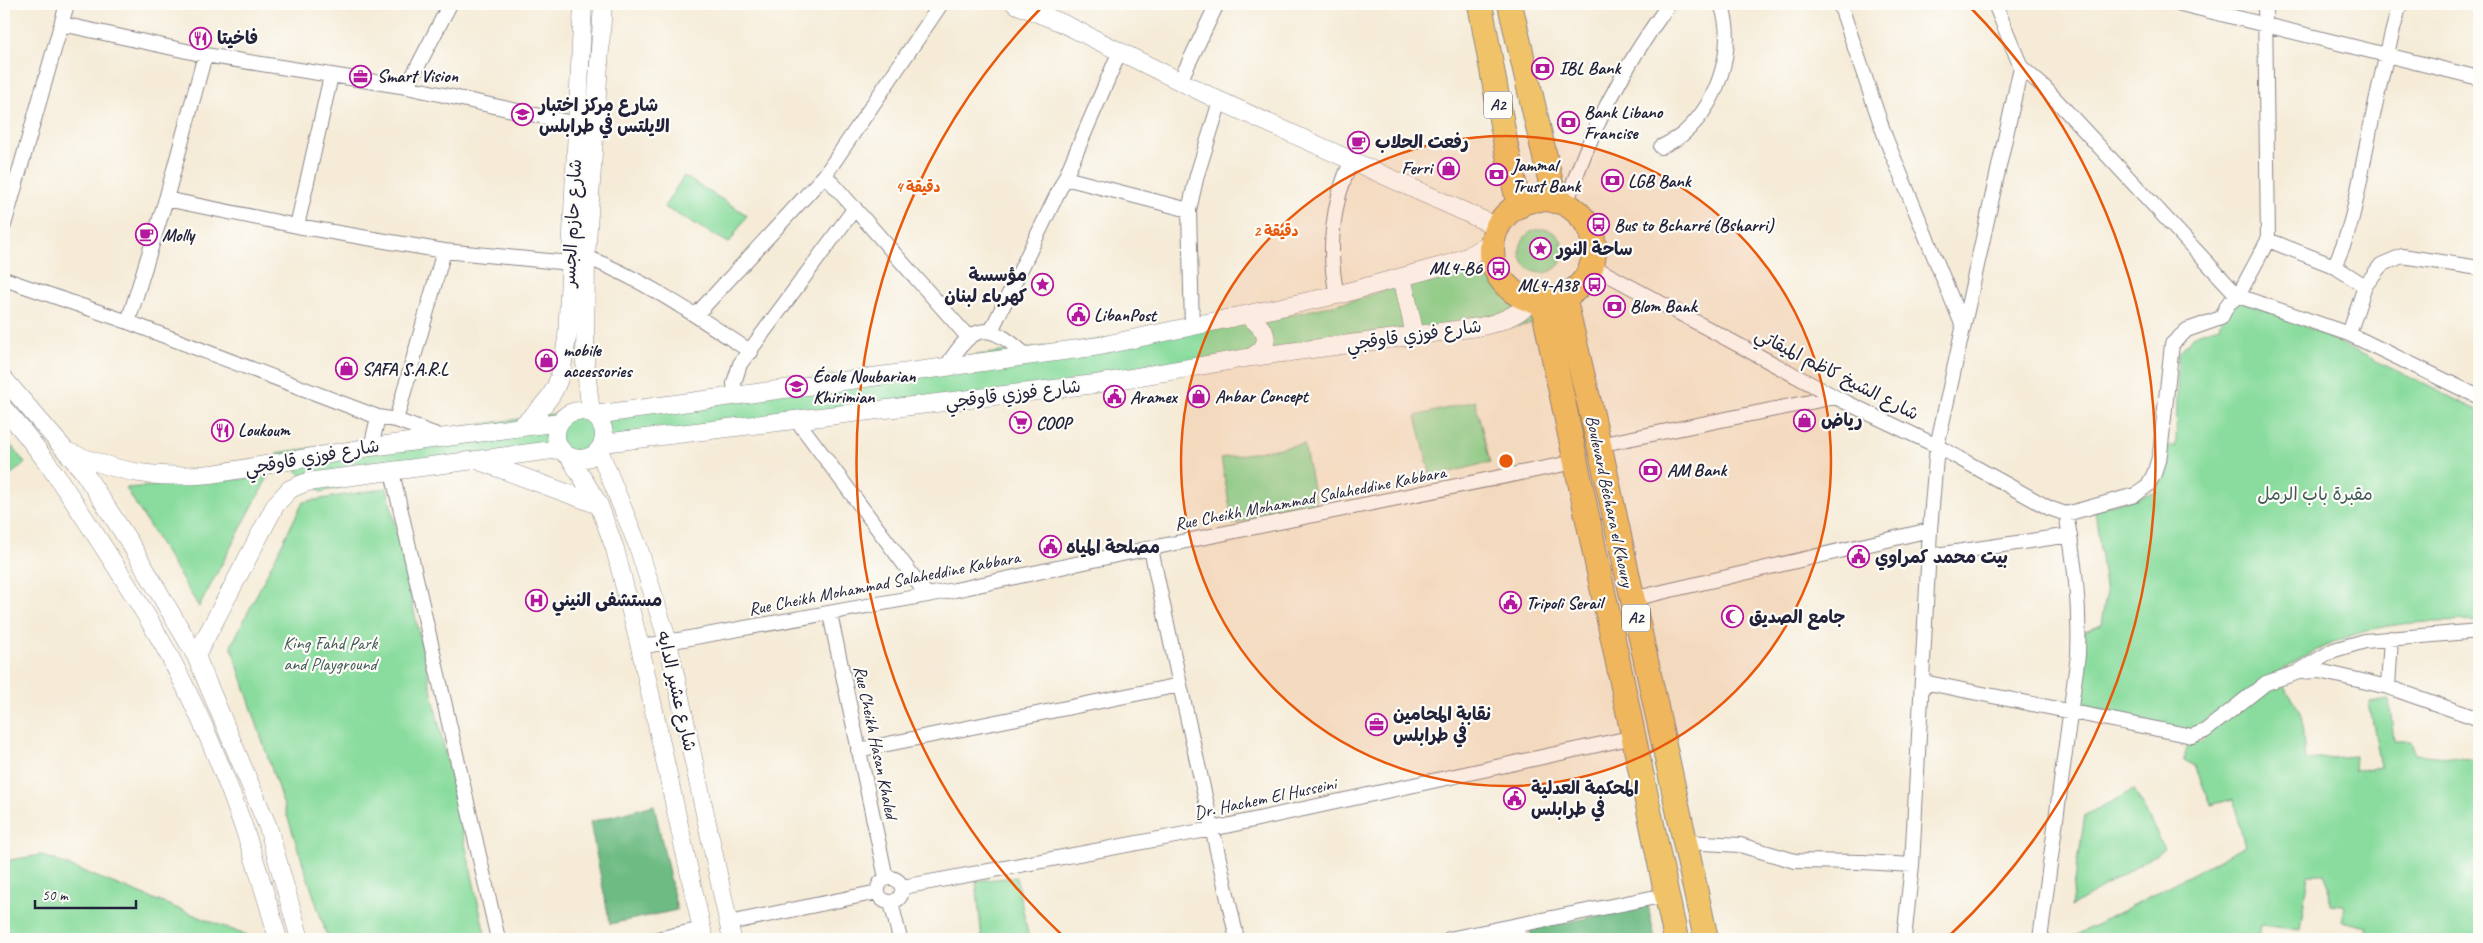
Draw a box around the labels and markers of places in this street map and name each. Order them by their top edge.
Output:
restaurant icon: فاخيتا [189,26,213,50]
place label: فاخيتا [217,27,258,49]
bank icon: IBL Bank [1531,56,1555,80]
place label: IBL Bank [1559,57,1622,79]
office icon: Smart Vision [349,64,373,88]
place label: Smart Vision [377,65,459,87]
place label: شارع مركز اختبار الايلتس في طرابلس [537,94,670,139]
place label: Bank Libano Francise [1584,101,1664,144]
school or university icon: شارع مركز اختبار الايلتس في طرابلس [511,103,535,127]
bank icon: Bank Libano Francise [1556,110,1580,134]
cafe icon: رفعت الحلاب [1347,130,1371,154]
place label: رفعت الحلاب [1375,131,1469,153]
place label: Jammal Trust Bank [1510,154,1583,197]
shop icon: Ferri [1436,156,1460,180]
place label: Ferri [1401,157,1434,179]
bank icon: Jammal Trust Bank [1484,163,1508,187]
bank icon: LGB Bank [1600,169,1624,193]
place label: LGB Bank [1628,170,1693,192]
bus stop icon: Bus to Bcharré (Bsharri) [1586,213,1610,237]
place label: Bus to Bcharré (Bsharri) [1614,214,1775,236]
cafe icon: Molly [134,223,158,247]
place label: Molly [162,224,196,246]
place icon: ساحة النور [1529,237,1553,261]
place label: ساحة النور [1555,238,1633,261]
bus stop icon: ML4-B6 [1486,256,1510,280]
place label: ML4-B6 [1429,257,1484,279]
place label: مؤسسة كهرباء لبنان [944,264,1027,307]
place icon: مؤسسة كهرباء لبنان [1031,273,1055,297]
bus stop icon: ML4-A38 [1582,273,1606,297]
place label: ML4-A38 [1518,274,1580,296]
bank icon: Blom Bank [1602,294,1626,318]
place label: Blom Bank [1630,295,1699,317]
public building icon: LibanPost [1066,303,1090,327]
place label: LibanPost [1094,304,1158,326]
place label: mobile accessories [563,339,633,382]
shop icon: mobile accessories [535,348,559,372]
shop icon: SAFA S.A.R.L [334,357,358,381]
place label: SAFA S.A.R.L [362,358,449,380]
place label: École Noubarian Khirimian [813,365,916,408]
school or university icon: École Noubarian Khirimian [785,374,809,398]
shop icon: Anbar Concept [1187,384,1211,408]
public building icon: Aramex [1102,385,1126,409]
place label: Anbar Concept [1215,385,1310,407]
place label: Aramex [1130,386,1178,408]
shop icon: رياض [1793,408,1817,432]
place label: رياض [1821,409,1862,431]
supermarket icon: COOP [1008,411,1032,435]
place label: COOP [1036,412,1074,434]
restaurant icon: Loukoum [210,418,234,442]
place label: Loukoum [238,419,291,441]
centre of rings [1497,452,1515,470]
bank icon: AM Bank [1639,458,1663,482]
place label: AM Bank [1667,459,1729,481]
public building icon: مصلحة المياه [1038,535,1062,559]
place label: مصلحة المياه [1066,536,1160,558]
public building icon: بيت محمد كمراوي [1847,545,1871,569]
place label: بيت محمد كمراوي [1875,546,2008,571]
hospital icon: مستشفى النيني [524,588,548,612]
place label: مستشفى النيني [552,589,662,616]
public building icon: Tripoli Serail [1498,591,1522,615]
place label: Tripoli Serail [1526,592,1606,614]
mosque icon: جامع الصديق [1721,605,1745,629]
place label: جامع الصديق [1749,606,1846,630]
place label: نقابة المحامين في طرابلس [1393,703,1491,748]
office icon: نقابة المحامين في طرابلس [1365,712,1389,736]
place label: المحكمة العدلية في طرابلس [1531,777,1639,822]
public building icon: المحكمة العدلية في طرابلس [1503,786,1527,810]

